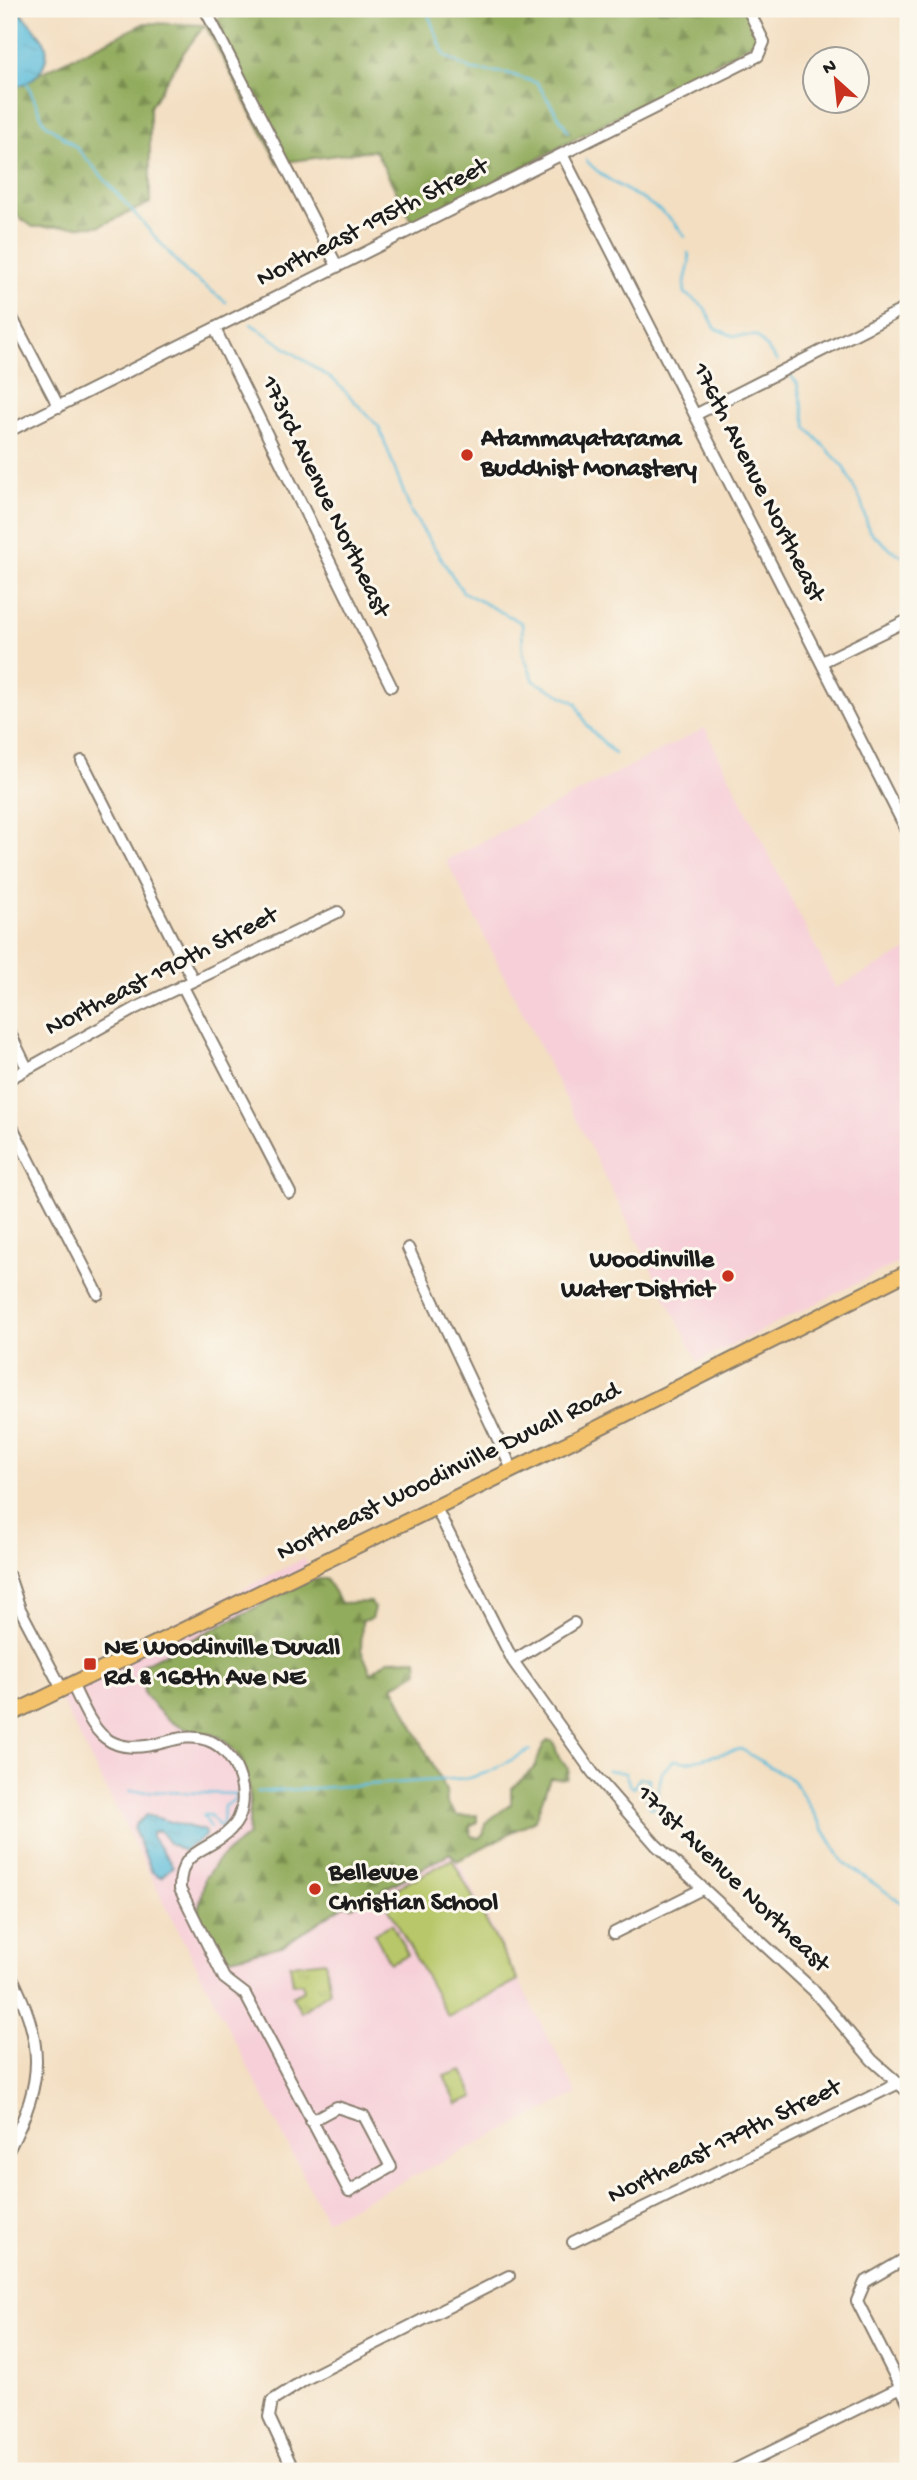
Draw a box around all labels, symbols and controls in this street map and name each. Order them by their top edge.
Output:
north arrow [802,46,872,116]
text: N [819,55,841,81]
street label: Northeast 195th Street [252,151,496,296]
street label: 176th Avenue Northeast [683,357,832,610]
street label: 173rd Avenue Northeast [252,370,397,625]
place label: Atammayatarama Buddhist Monastery [480,425,697,486]
marker: Atammayatarama Buddhist Monastery [459,447,475,463]
street label: Northeast 190th Street [41,900,286,1045]
place label: Woodinville Water District [560,1246,716,1307]
marker: Woodinville Water District [720,1268,736,1284]
street label: Northeast Woodinville Duvall Road [272,1375,627,1570]
place label: NE Woodinville Duvall Rd & 168th Ave NE [103,1634,341,1695]
marker: NE Woodinville Duvall Rd & 168th Ave NE [82,1656,98,1672]
street label: 171st Avenue Northeast [628,1779,837,1982]
place label: Bellevue Christian School [328,1859,499,1920]
marker: Bellevue Christian School [307,1881,323,1897]
street label: Northeast 179th Street [603,2072,849,2213]

